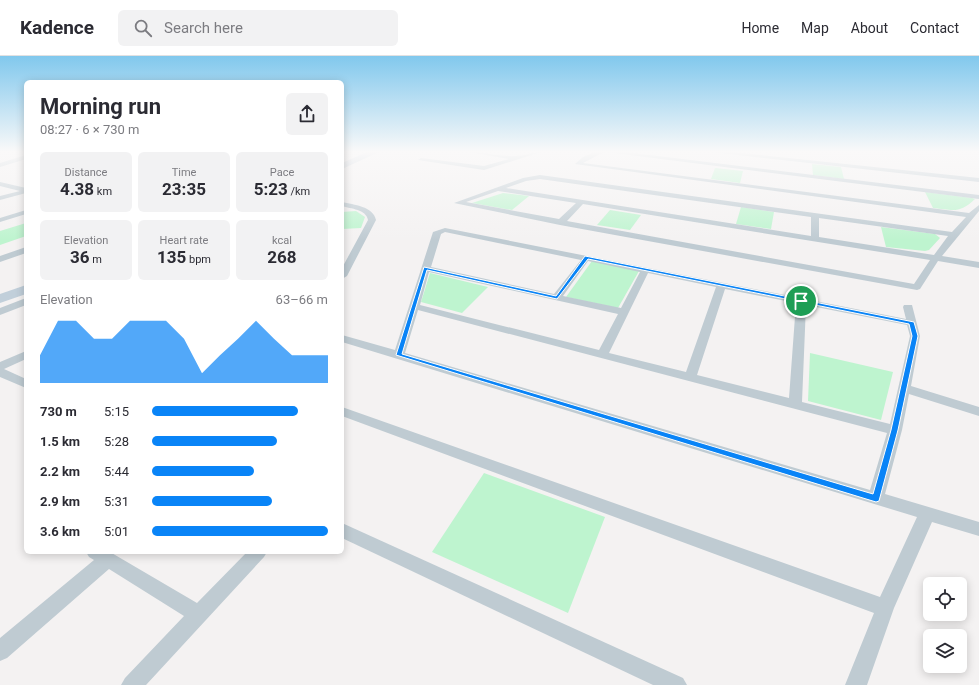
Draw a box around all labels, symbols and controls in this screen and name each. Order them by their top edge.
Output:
search box [118,10,398,46]
text: Kadence [20,16,94,39]
icon: search [132,17,154,39]
text: Search here [164,19,243,37]
text: Home [741,20,779,36]
text: Map [801,20,829,36]
text: About [851,20,888,36]
text: Contact [910,20,959,36]
button: share [286,93,328,135]
text: Morning run [40,94,161,119]
text: 08:27 · 6 × 730 m [40,122,139,137]
text: Distance [65,166,107,179]
text: Time [172,166,196,179]
text: Pace [270,166,294,179]
text: 4.38 [60,179,94,199]
text: 23:35 [162,179,206,199]
text: 5:23 [254,179,288,199]
text: km [94,185,112,198]
text: /km [288,185,310,198]
text: Elevation [64,234,108,247]
text: Heart rate [160,234,208,247]
text: kcal [272,234,292,247]
text: 36 [70,247,90,267]
text: 135 [157,247,186,267]
text: 268 [267,247,297,267]
text: m [90,253,102,266]
text: bpm [186,253,211,266]
pin [784,284,818,318]
icon: arrive [790,290,812,312]
text: Elevation [40,292,93,307]
text: 63–66 m [276,292,328,307]
text: 730 m [40,404,77,419]
text: 5:15 [104,404,129,419]
text: 1.5 km [40,434,80,449]
text: 5:28 [104,434,129,449]
text: 2.2 km [40,464,80,479]
text: 5:44 [104,464,129,479]
text: 2.9 km [40,494,80,509]
text: 5:31 [104,494,129,509]
text: 3.6 km [40,524,80,539]
text: 5:01 [104,524,129,539]
map controls [923,577,967,673]
button: locate [923,577,967,621]
button: layers [923,629,967,673]

